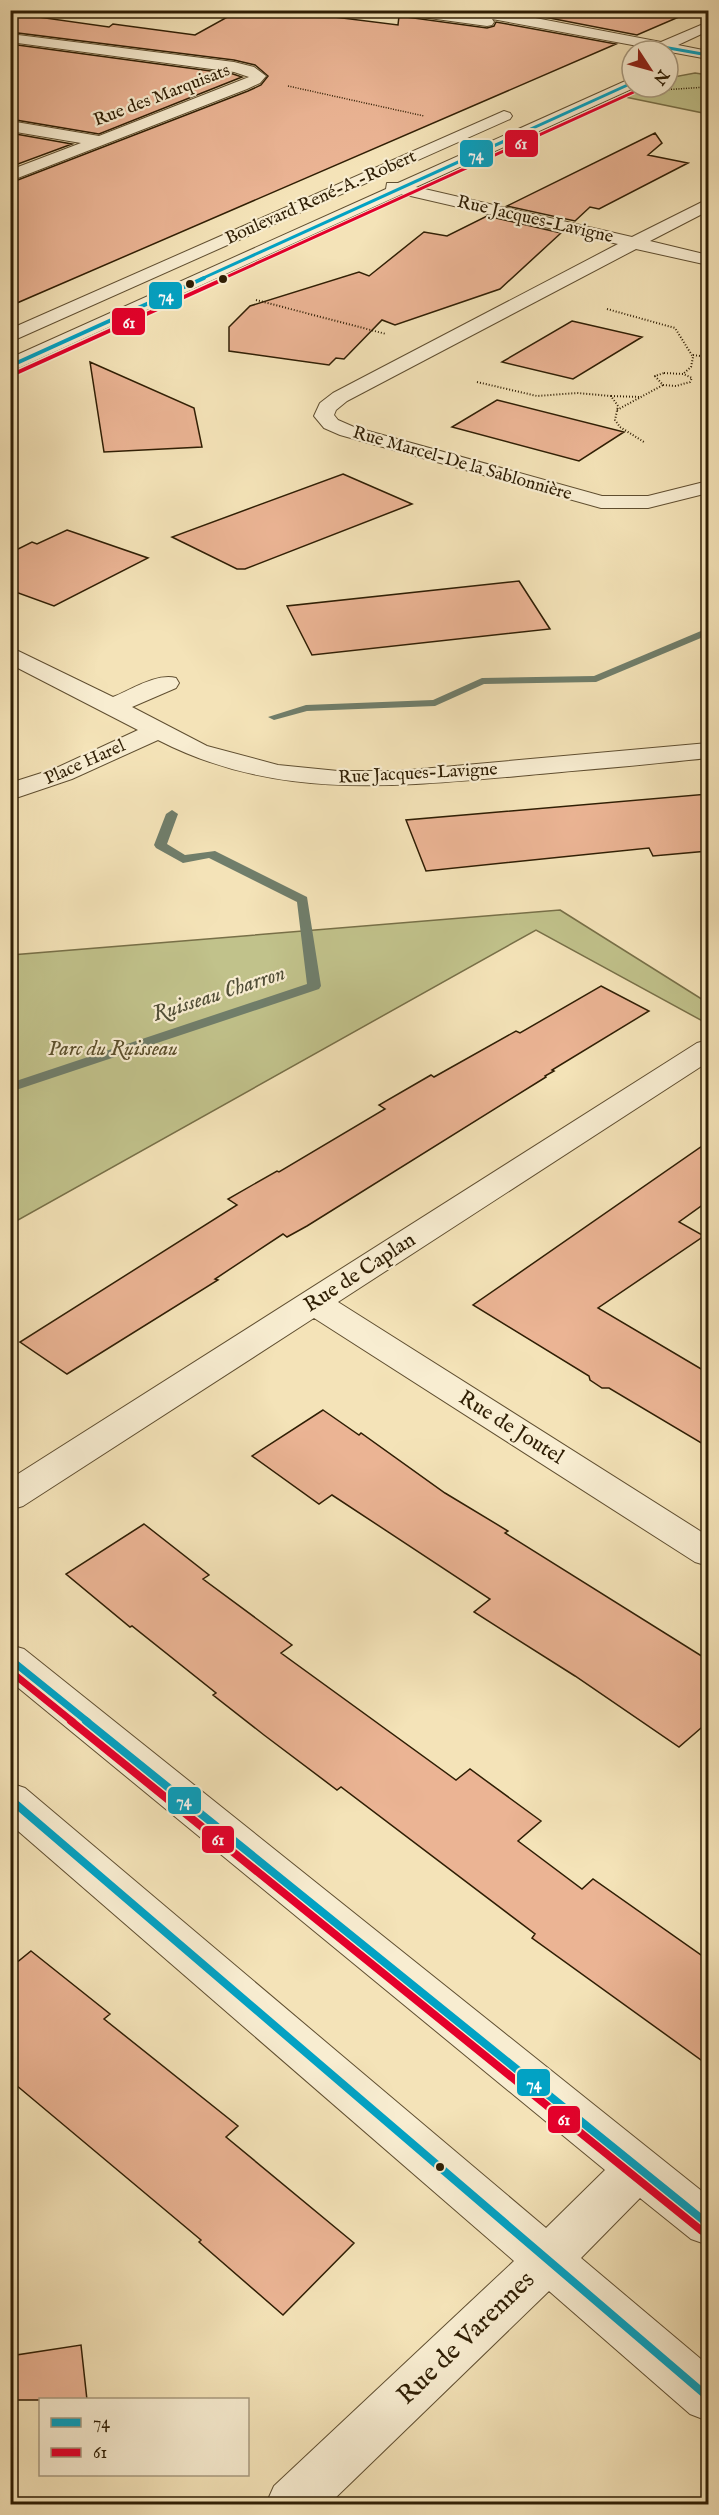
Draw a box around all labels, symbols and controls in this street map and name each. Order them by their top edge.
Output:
north arrow [620,39,680,99]
street label: Rue des Marquisats [91,59,233,133]
text: N [648,64,673,88]
line badge: 61 [504,129,539,158]
text: 61 [515,135,527,155]
line badge: 74 [459,139,494,168]
street label: Boulevard René-A.-Robert [222,145,420,251]
text: 74 [468,146,485,166]
street label: Rue Jacques-Lavigne [455,191,615,249]
unlabelled marker [217,273,229,285]
unlabelled marker [184,278,196,290]
line badge: 74 [148,281,183,310]
text: 74 [158,287,175,307]
line badge: 61 [111,307,146,336]
text: 61 [123,314,135,334]
street label: Rue Marcel-De la Sablonnière [350,422,574,506]
street label: Place Harel [41,735,129,791]
street label: Rue Jacques-Lavigne [338,758,498,790]
water label: Ruisseau Charron [149,959,289,1029]
park label: Parc du Ruisseau [48,1036,178,1063]
street label: Rue de Caplan [299,1227,421,1319]
street label: Rue de Joutel [453,1385,569,1471]
line badge: 74 [167,1786,202,1815]
text: 74 [176,1792,193,1812]
line badge: 61 [201,1825,235,1854]
text: 61 [212,1831,224,1851]
line badge: 74 [516,2068,551,2097]
text: 74 [526,2075,543,2095]
line badge: 61 [547,2105,581,2134]
text: 61 [558,2111,570,2131]
unlabelled marker [434,2161,446,2173]
street label: Rue de Varennes [390,2264,542,2412]
legend [39,2398,249,2476]
text: 74 [93,2412,110,2435]
text: 61 [93,2442,107,2465]

